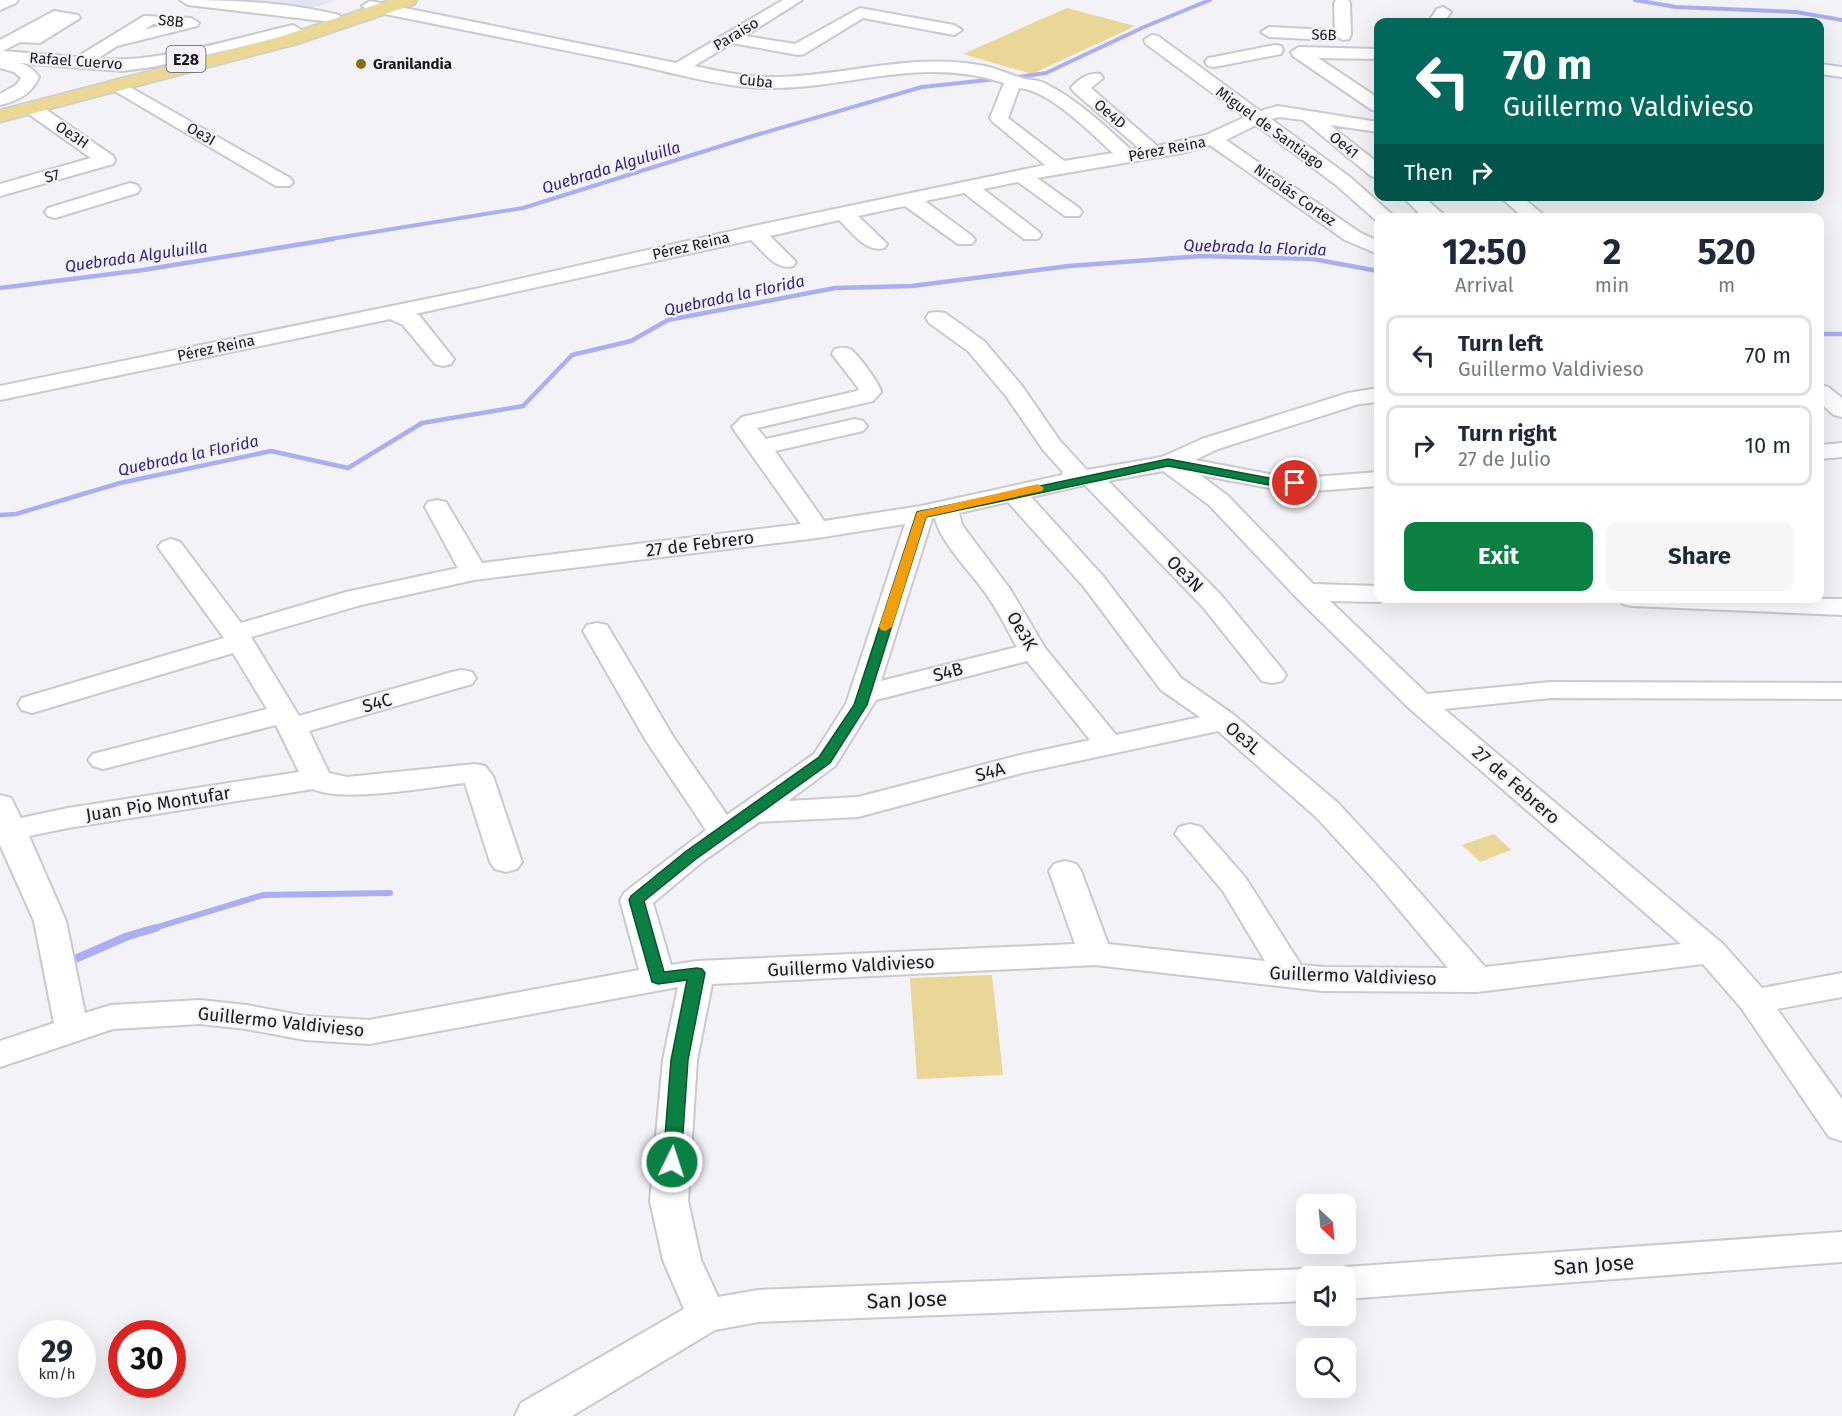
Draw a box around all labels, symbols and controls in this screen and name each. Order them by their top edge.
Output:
street label: S8B [157,11,185,31]
street label: Paraiso [710,14,762,54]
street label: S6B [1311,26,1337,44]
text: 70 m [1503,40,1592,90]
icon: left [1404,42,1482,120]
road number: E28 [166,46,206,72]
street label: Rafael Cuervo [29,49,123,73]
place label: Granilandia [373,55,452,73]
marker: Granilandia [354,57,368,71]
street label: Cuba [738,70,774,92]
street label: Miguel de Santiago [1213,83,1327,173]
text: Guillermo Valdivieso [1503,91,1754,123]
street label: Oe4D [1090,95,1130,133]
street label: Oe3H [52,117,92,153]
street label: Oe3I [183,119,219,149]
street label: Oe41 [1326,128,1362,162]
street label: Pérez Reina [1127,133,1207,165]
water label: Quebrada Alguluilla [540,137,683,198]
icon: right [1465,156,1498,189]
text: Then [1404,159,1453,186]
street label: Nicolás Cortez [1251,160,1340,230]
street label: S7 [43,165,62,187]
street label: Pérez Reina [651,228,731,264]
text: 12:50 [1442,230,1527,274]
text: 2 [1603,230,1621,274]
text: 520 [1697,230,1756,274]
water label: Quebrada la Florida [1183,236,1327,259]
water label: Quebrada Alguluilla [64,237,209,276]
water label: Quebrada la Florida [662,271,806,320]
text: Arrival [1455,273,1514,297]
text: min [1595,273,1629,297]
text: m [1718,273,1735,297]
text: Turn left [1458,330,1543,357]
street label: Pérez Reina [176,331,256,365]
icon: left [1407,339,1440,372]
text: 70 m [1745,342,1791,369]
text: Guillermo Valdivieso [1458,357,1644,381]
text: Turn right [1458,420,1557,447]
icon: right [1407,429,1440,462]
water label: Quebrada la Florida [116,431,260,480]
text: 10 m [1745,432,1791,459]
text: 27 de Julio [1458,447,1551,471]
pin [1269,457,1320,508]
icon: arrive [1278,466,1311,499]
button: Exit [1404,522,1593,591]
button: Share [1605,522,1794,591]
street label: 27 de Febrero [645,526,755,562]
street label: Oe3N [1162,551,1208,597]
street label: Oe3K [1002,608,1042,655]
street label: S4B [930,657,966,687]
street label: S4C [360,688,394,718]
street label: Oe3L [1221,717,1265,759]
street label: 27 de Febrero [1468,741,1564,829]
street label: S4A [973,757,1008,786]
street label: Juan Pio Montufar [84,782,232,826]
street label: Guillermo Valdivieso [767,951,935,981]
street label: Guillermo Valdivieso [1269,962,1437,990]
street label: Guillermo Valdivieso [197,1002,365,1042]
position arrow [640,1130,704,1194]
north arrow [1296,1194,1356,1254]
map controls [1296,1194,1356,1398]
street label: San Jose [1553,1249,1635,1281]
button: sound [1296,1266,1356,1326]
street label: San Jose [866,1286,948,1314]
speed limit sign: 30 [108,1320,186,1398]
text: 29 [41,1334,73,1370]
button: search [1296,1338,1356,1398]
text: km/h [38,1365,76,1383]

